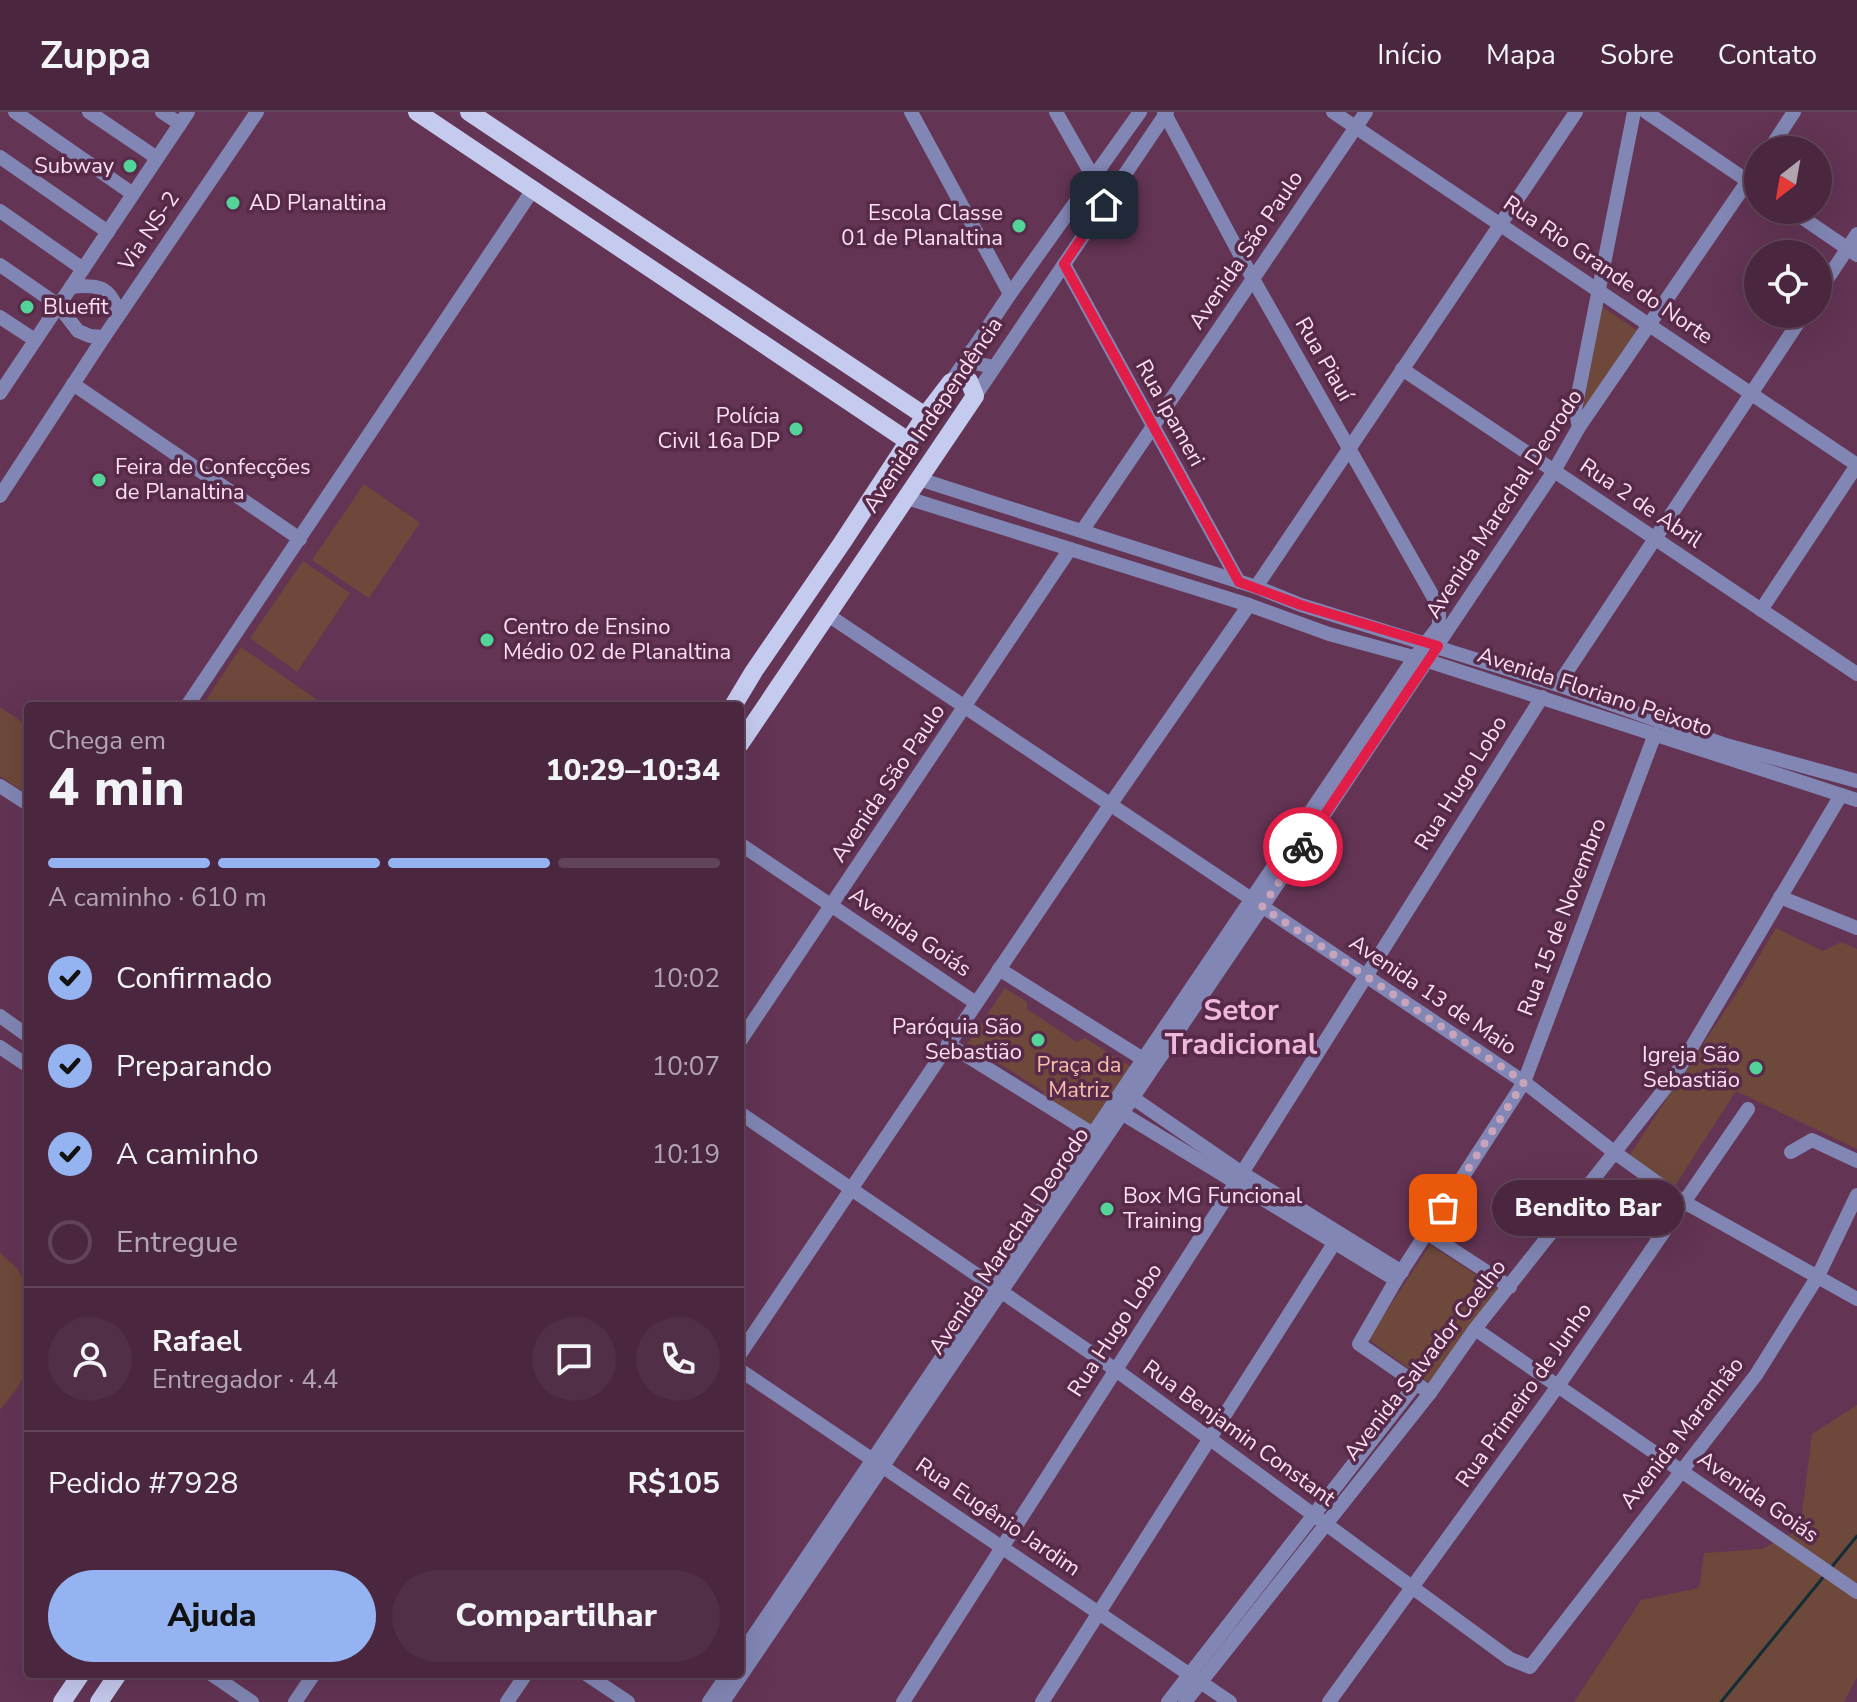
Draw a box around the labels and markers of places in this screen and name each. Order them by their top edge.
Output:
place label: Subway [34,151,115,181]
marker: Subway [121,157,139,175]
pin [1070,171,1138,239]
place label: AD Planaltina [249,188,387,218]
marker: AD Planaltina [224,194,242,212]
place label: Escola Classe 01 de Planaltina [841,198,1003,253]
marker: Escola Classe 01 de Planaltina [1010,217,1028,235]
place label: Bluefit [43,292,109,322]
marker: Bluefit [18,298,36,316]
place label: Polícia Civil 16a DP [658,401,780,456]
marker: Polícia Civil 16a DP [787,420,805,438]
place label: Feira de Confecções de Planaltina [115,452,311,507]
marker: Feira de Confecções de Planaltina [90,471,108,489]
place label: Centro de Ensino Médio 02 de Planaltina [503,612,731,667]
marker: Centro de Ensino Médio 02 de Planaltina [478,631,496,649]
place label: Paróquia São Sebastião [892,1012,1022,1067]
marker: Paróquia São Sebastião [1029,1031,1047,1049]
place label: Igreja São Sebastião [1642,1040,1740,1095]
marker: Igreja São Sebastião [1747,1059,1765,1077]
pin [1409,1174,1477,1242]
callout: Bendito Bar [1491,1180,1683,1236]
place label: Box MG Funcional Training [1123,1181,1303,1236]
marker: Box MG Funcional Training [1098,1200,1116,1218]

